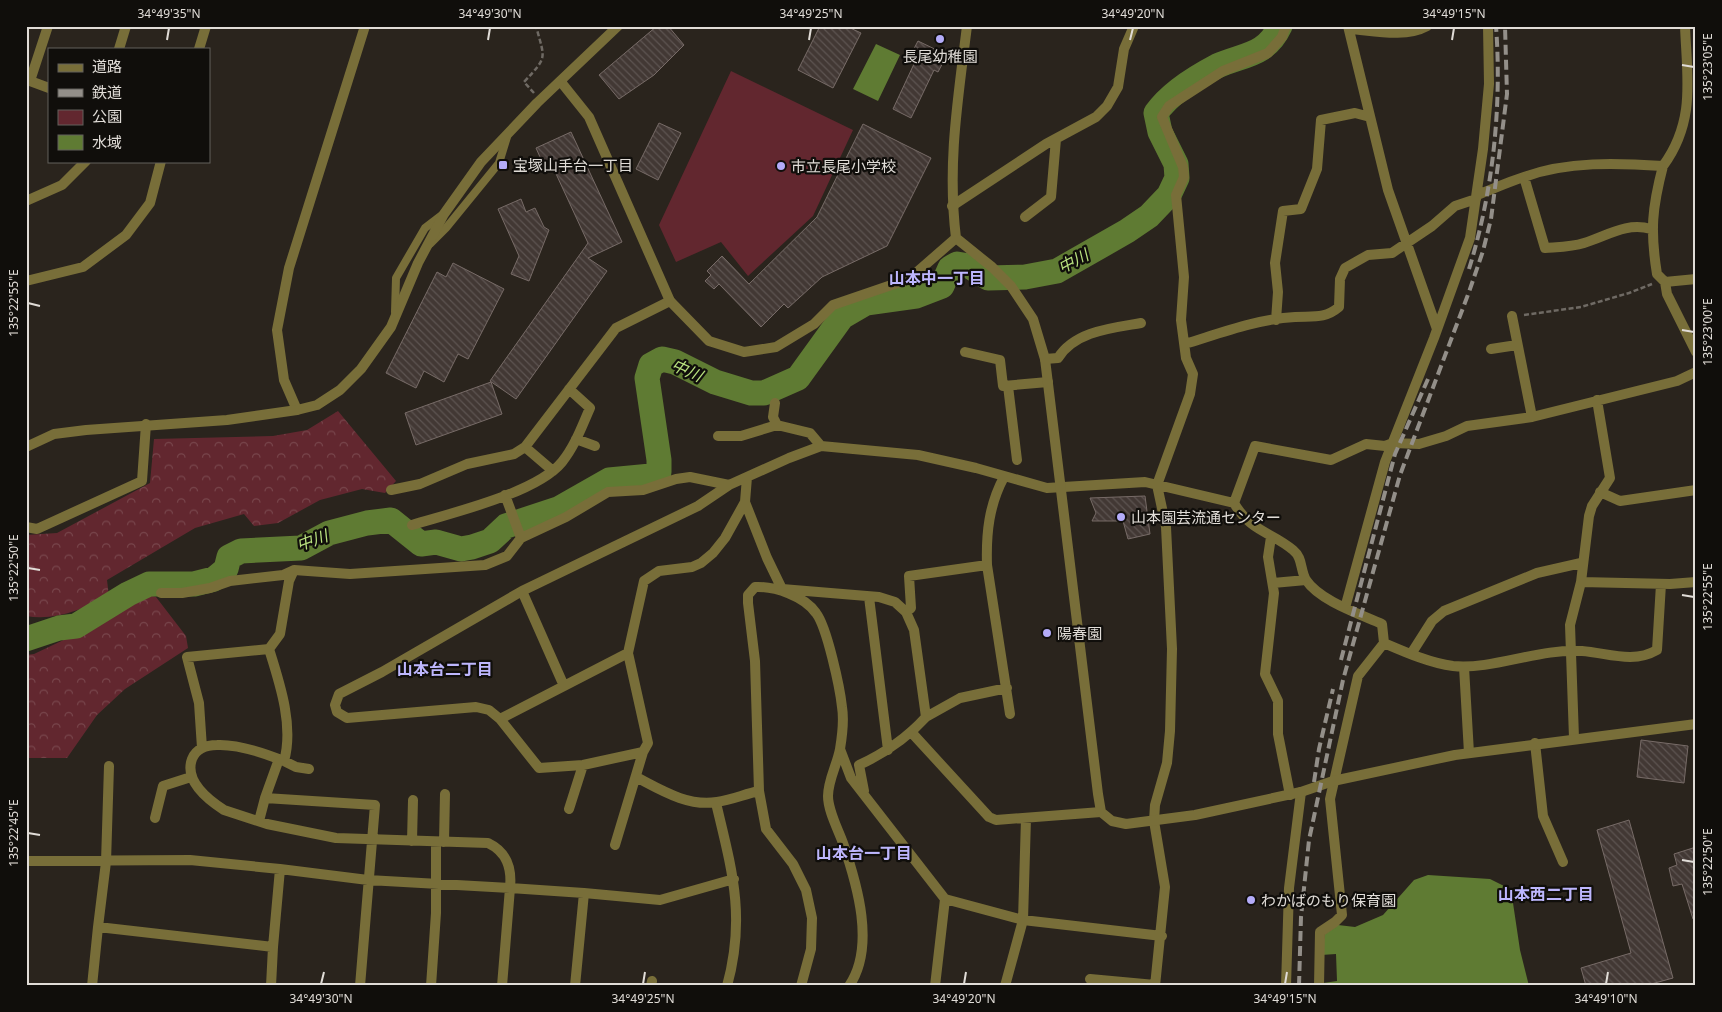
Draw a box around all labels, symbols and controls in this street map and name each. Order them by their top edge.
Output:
text: 34°49'35"N [137,5,201,22]
text: 34°49'30"N [458,5,522,22]
text: 34°49'25"N [779,5,843,22]
text: 34°49'20"N [1101,5,1165,22]
text: 34°49'15"N [1422,5,1486,22]
marker: 長尾幼稚園 [934,33,946,45]
text: 135°23'05"E [1699,33,1716,101]
place label: 長尾幼稚園 [902,46,978,66]
legend [48,48,210,162]
text: 道路 [92,56,122,76]
text: 鉄道 [92,82,122,102]
text: 公園 [92,106,122,126]
text: 水域 [92,132,122,152]
place label: 宝塚山手台一丁目 [513,155,633,175]
place label: 市立長尾小学校 [791,156,896,176]
marker: 宝塚山手台一丁目 [497,159,509,171]
marker: 市立長尾小学校 [775,160,787,172]
water label: 中川 [1054,243,1094,278]
district label: 山本中一丁目 [889,267,985,289]
text: 135°22'55"E [5,269,22,337]
text: 135°23'00"E [1699,298,1716,366]
water label: 中川 [668,353,708,387]
place label: 山本園芸流通センター [1131,507,1281,527]
marker: 山本園芸流通センター [1115,511,1127,523]
water label: 中川 [293,524,333,556]
text: 135°22'50"E [5,534,22,602]
text: 135°22'55"E [1699,563,1716,631]
place label: 陽春園 [1057,623,1102,643]
marker: 陽春園 [1041,627,1053,639]
district label: 山本台二丁目 [397,658,493,680]
text: 135°22'45"E [5,799,22,867]
text: 135°22'50"E [1699,828,1716,896]
district label: 山本台一丁目 [816,842,912,864]
district label: 山本西二丁目 [1498,883,1594,905]
place label: わかばのもり保育園 [1261,890,1396,910]
marker: わかばのもり保育園 [1245,894,1257,906]
text: 34°49'30"N [289,990,353,1007]
text: 34°49'25"N [611,990,675,1007]
text: 34°49'20"N [932,990,996,1007]
text: 34°49'15"N [1253,990,1317,1007]
text: 34°49'10"N [1574,990,1638,1007]

